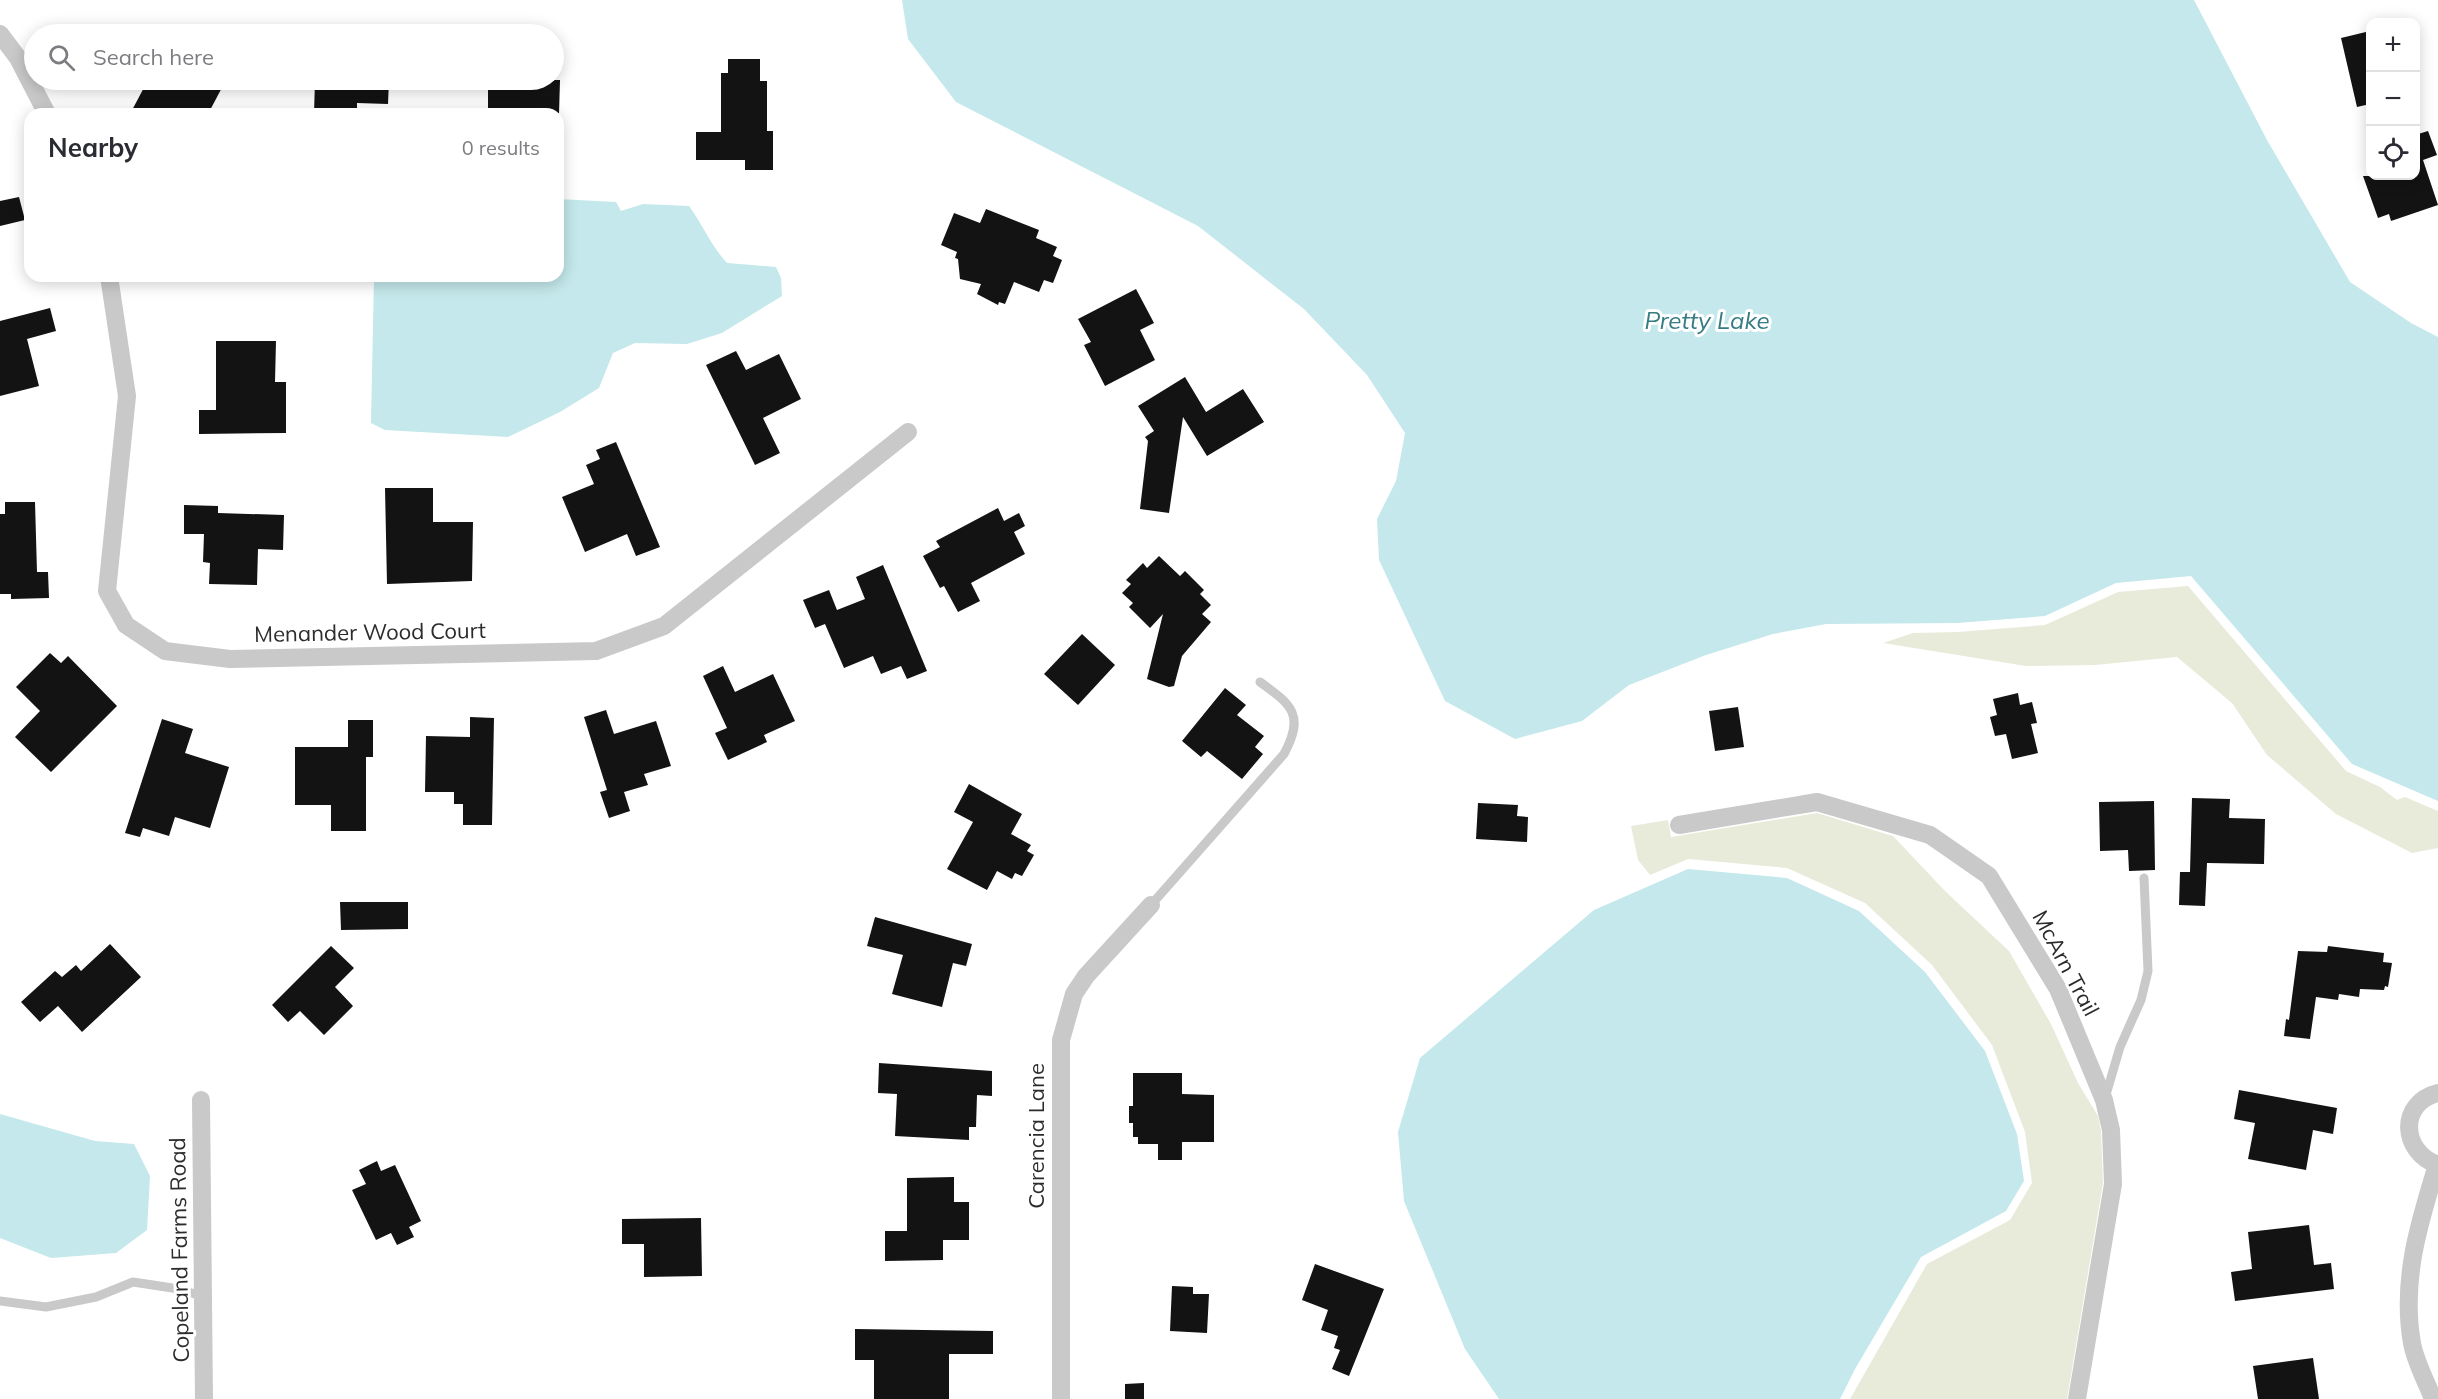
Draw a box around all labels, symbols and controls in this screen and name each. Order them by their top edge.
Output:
map controls [2366,18,2420,180]
button: + [2366,18,2420,72]
search box [24,24,564,90]
icon: search [45,41,78,74]
text: Search here [93,43,214,71]
button: − [2366,72,2420,126]
button: locate [2366,126,2420,180]
text: Nearby [48,131,138,164]
text: 0 results [462,135,540,160]
water label: Pretty Lake [1644,305,1770,335]
street label: Menander Wood Court [254,616,486,648]
street label: McArn Trail [2026,905,2106,1021]
street label: Carencia Lane [1022,1063,1050,1209]
street label: Copeland Farms Road [163,1137,195,1363]

